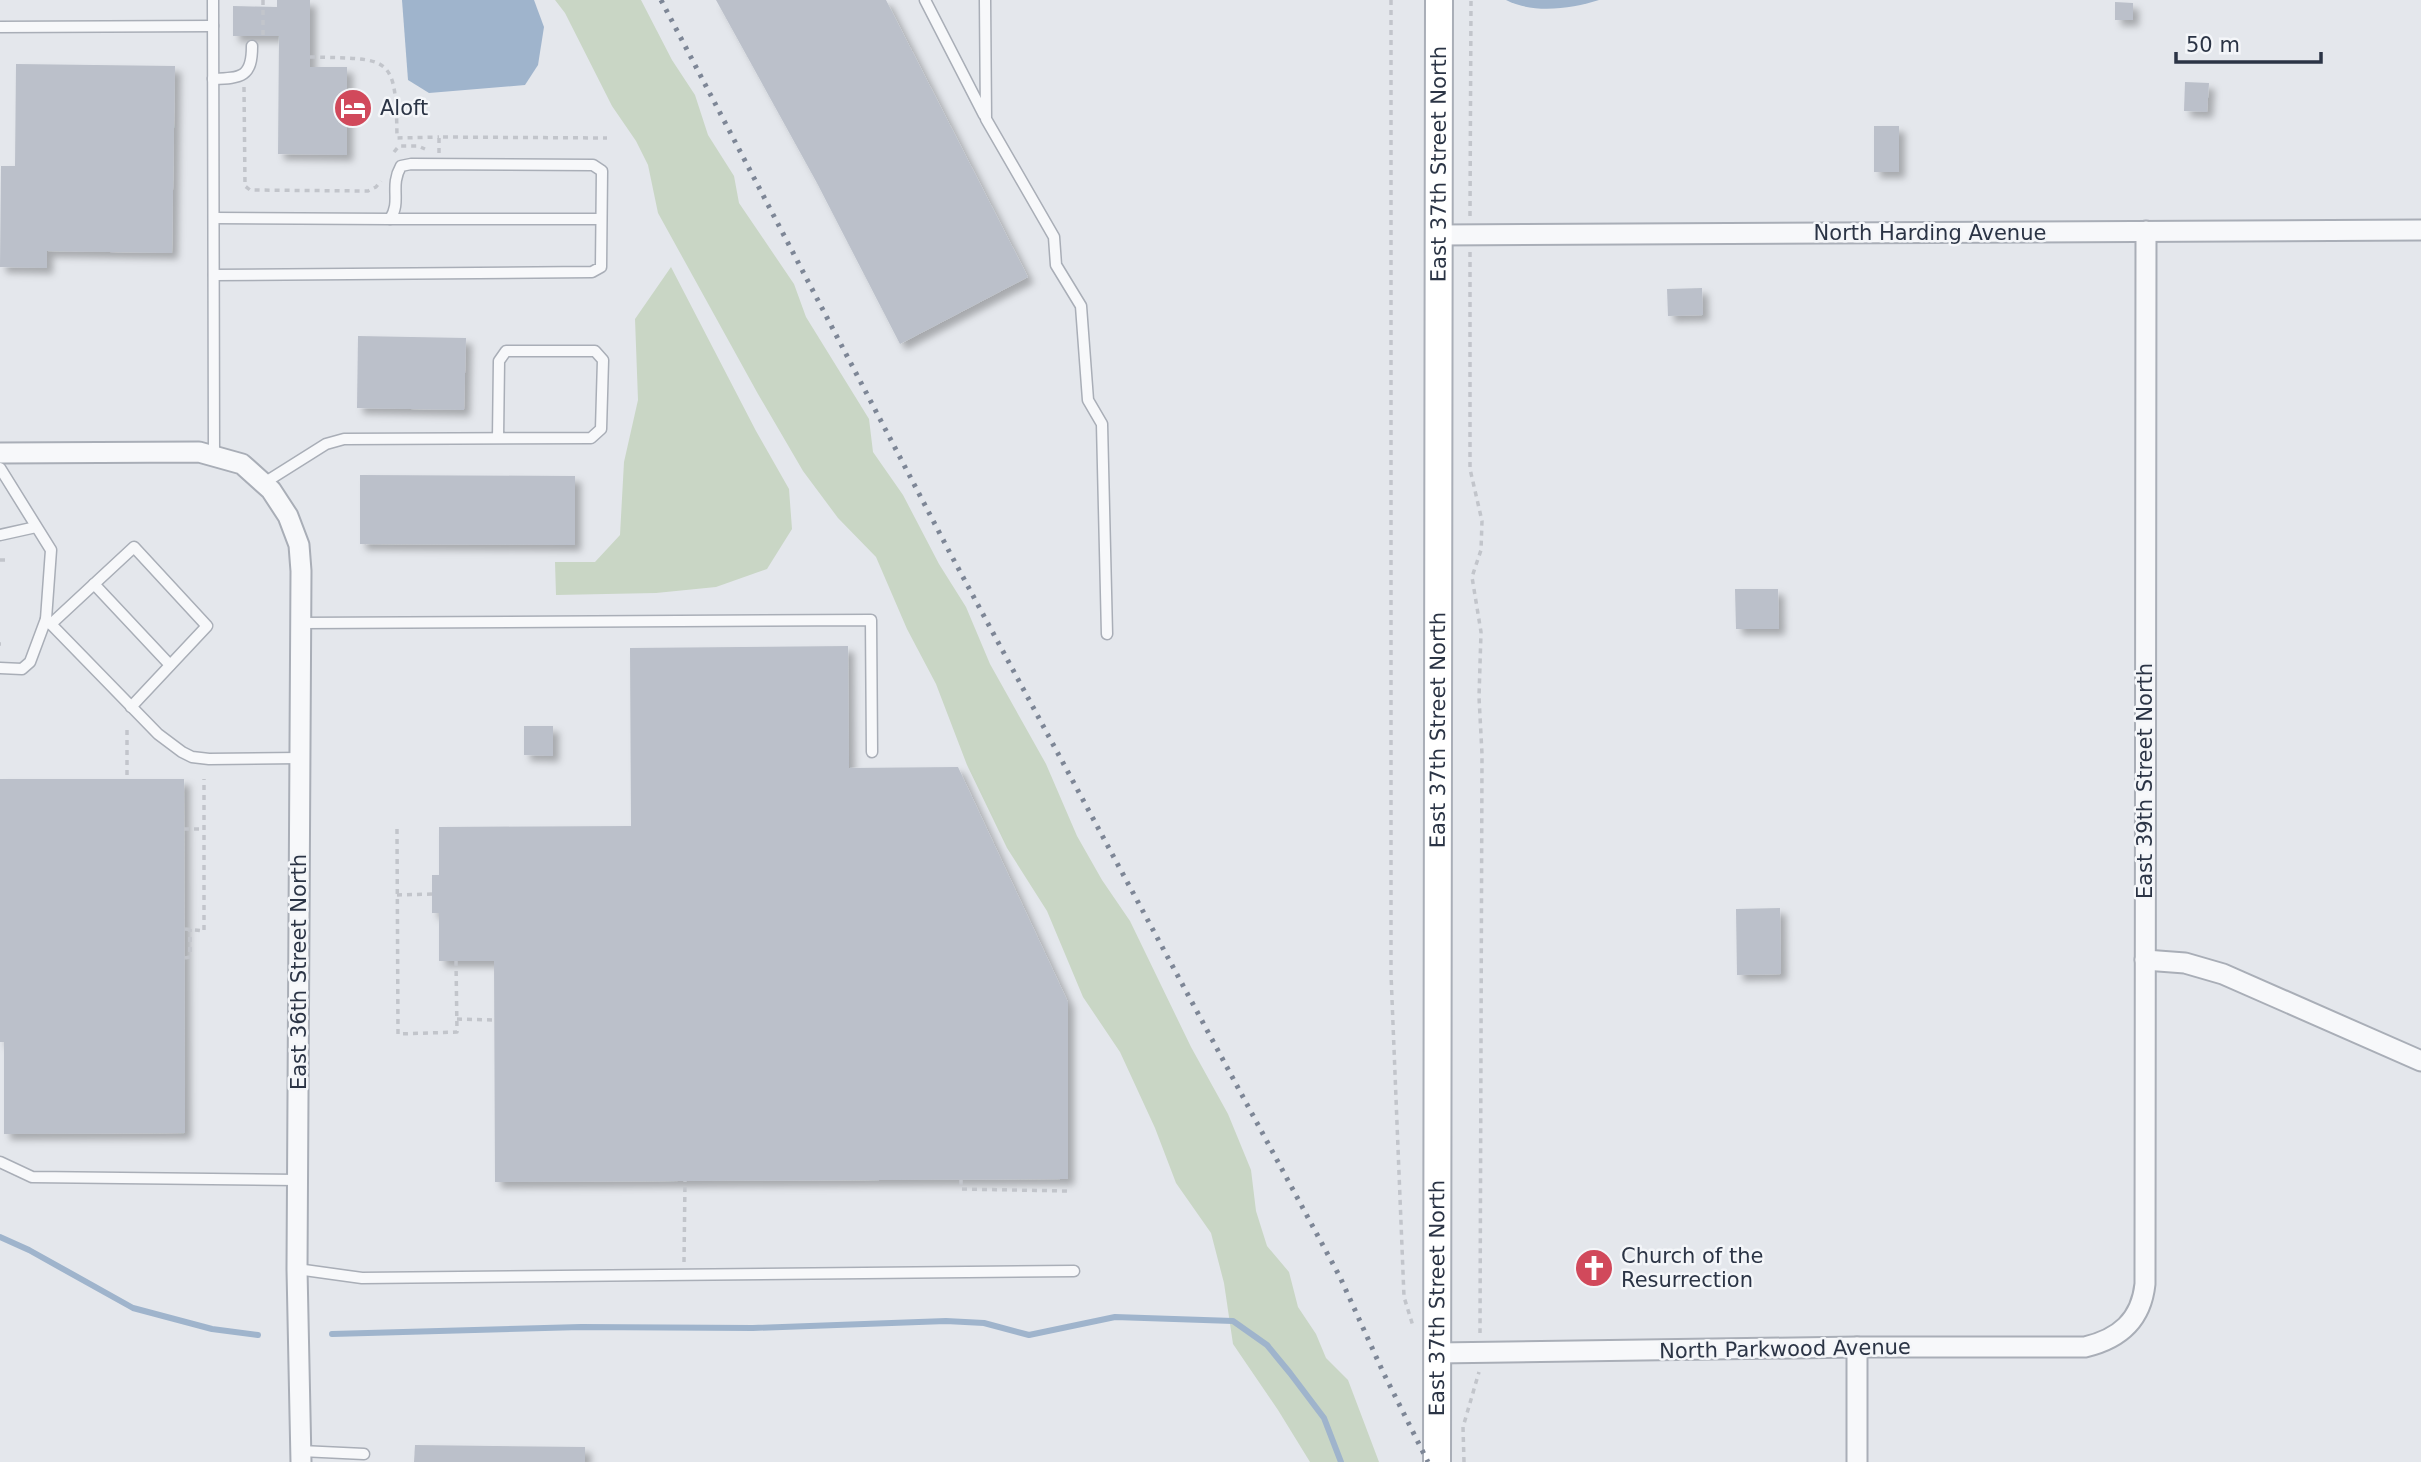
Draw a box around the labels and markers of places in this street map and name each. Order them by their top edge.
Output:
hotel icon: Aloft [332,87,374,129]
place label: Aloft [380,96,428,120]
place label: Church of the Resurrection [1621,1244,1763,1292]
church icon: Church of the Resurrection [1573,1247,1615,1289]

